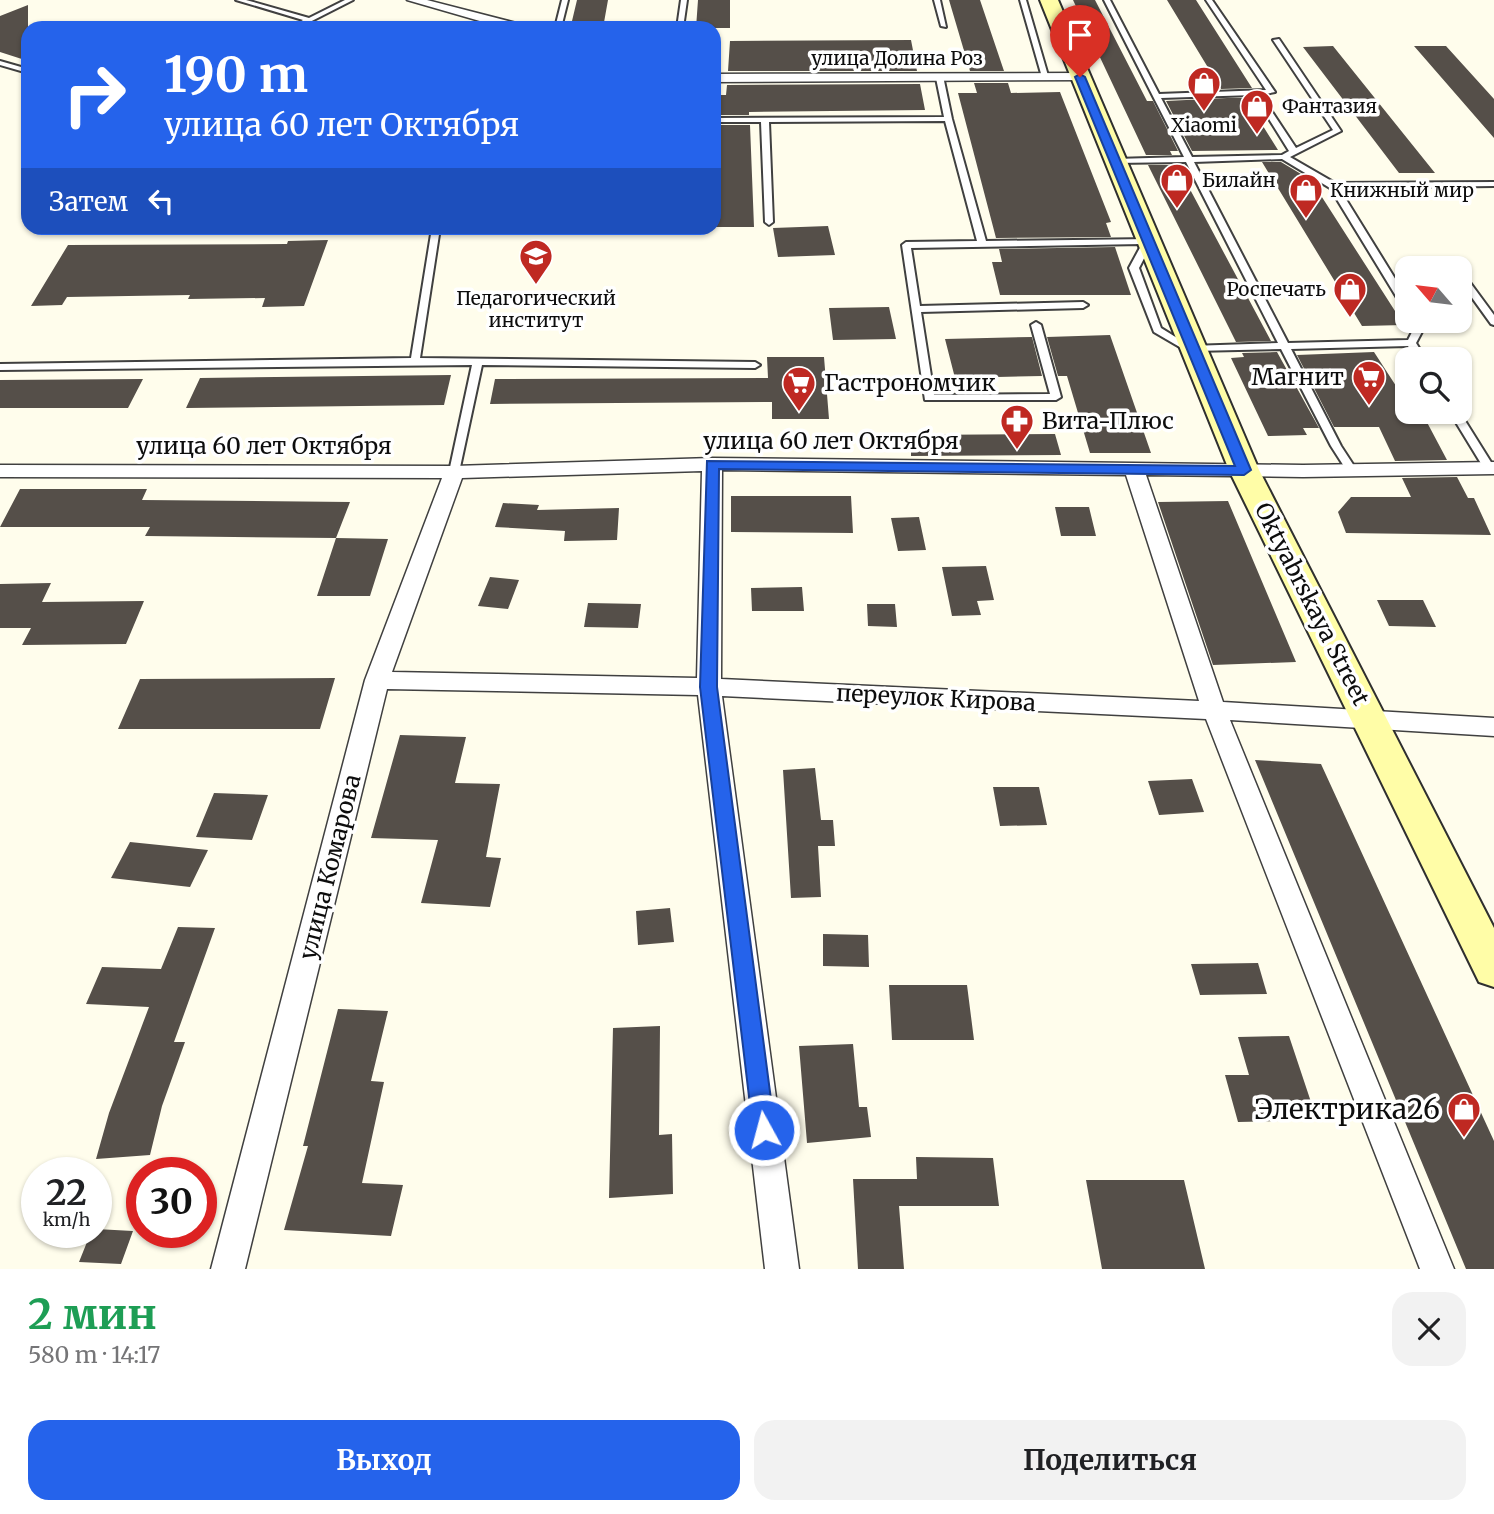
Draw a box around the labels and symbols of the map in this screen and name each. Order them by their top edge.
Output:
pin [1050,5,1110,77]
street label: улица Долина Роз [811,46,983,70]
shop icon: Xiaomi [1185,64,1223,113]
shop icon: Фантазия [1238,87,1276,136]
place label: Фантазия [1282,94,1377,118]
place label: Xiaomi [1171,113,1237,137]
shop icon: Билайн [1158,161,1196,210]
place label: Билайн [1202,168,1276,192]
shop icon: Книжный мир [1287,171,1325,220]
place label: Книжный мир [1330,178,1474,202]
school or university icon: Педагогический институт [517,237,555,286]
north arrow [1395,256,1472,332]
shop icon: Роспечать [1331,270,1369,319]
place label: Роспечать [1226,277,1326,301]
place label: Педагогический институт [456,286,616,332]
supermarket icon: Магнит [1350,358,1388,407]
place label: Магнит [1252,362,1344,391]
supermarket icon: Гастрономчик [780,364,818,413]
place label: Гастрономчик [824,368,996,397]
pharmacy icon: Вита-Плюс [998,402,1036,451]
place label: Вита-Плюс [1042,406,1174,435]
street label: улица 60 лет Октября [703,426,959,455]
street label: улица 60 лет Октября [136,431,392,460]
street label: Oktyabrskaya Street [1249,498,1376,710]
street label: переулок Кирова [835,678,1037,717]
street label: улица Комарова [292,771,367,962]
shop icon: Электрика26 [1445,1090,1483,1139]
place label: Электрика26 [1254,1091,1440,1127]
position arrow [727,1093,801,1167]
speed limit sign: 30 [126,1157,217,1248]

